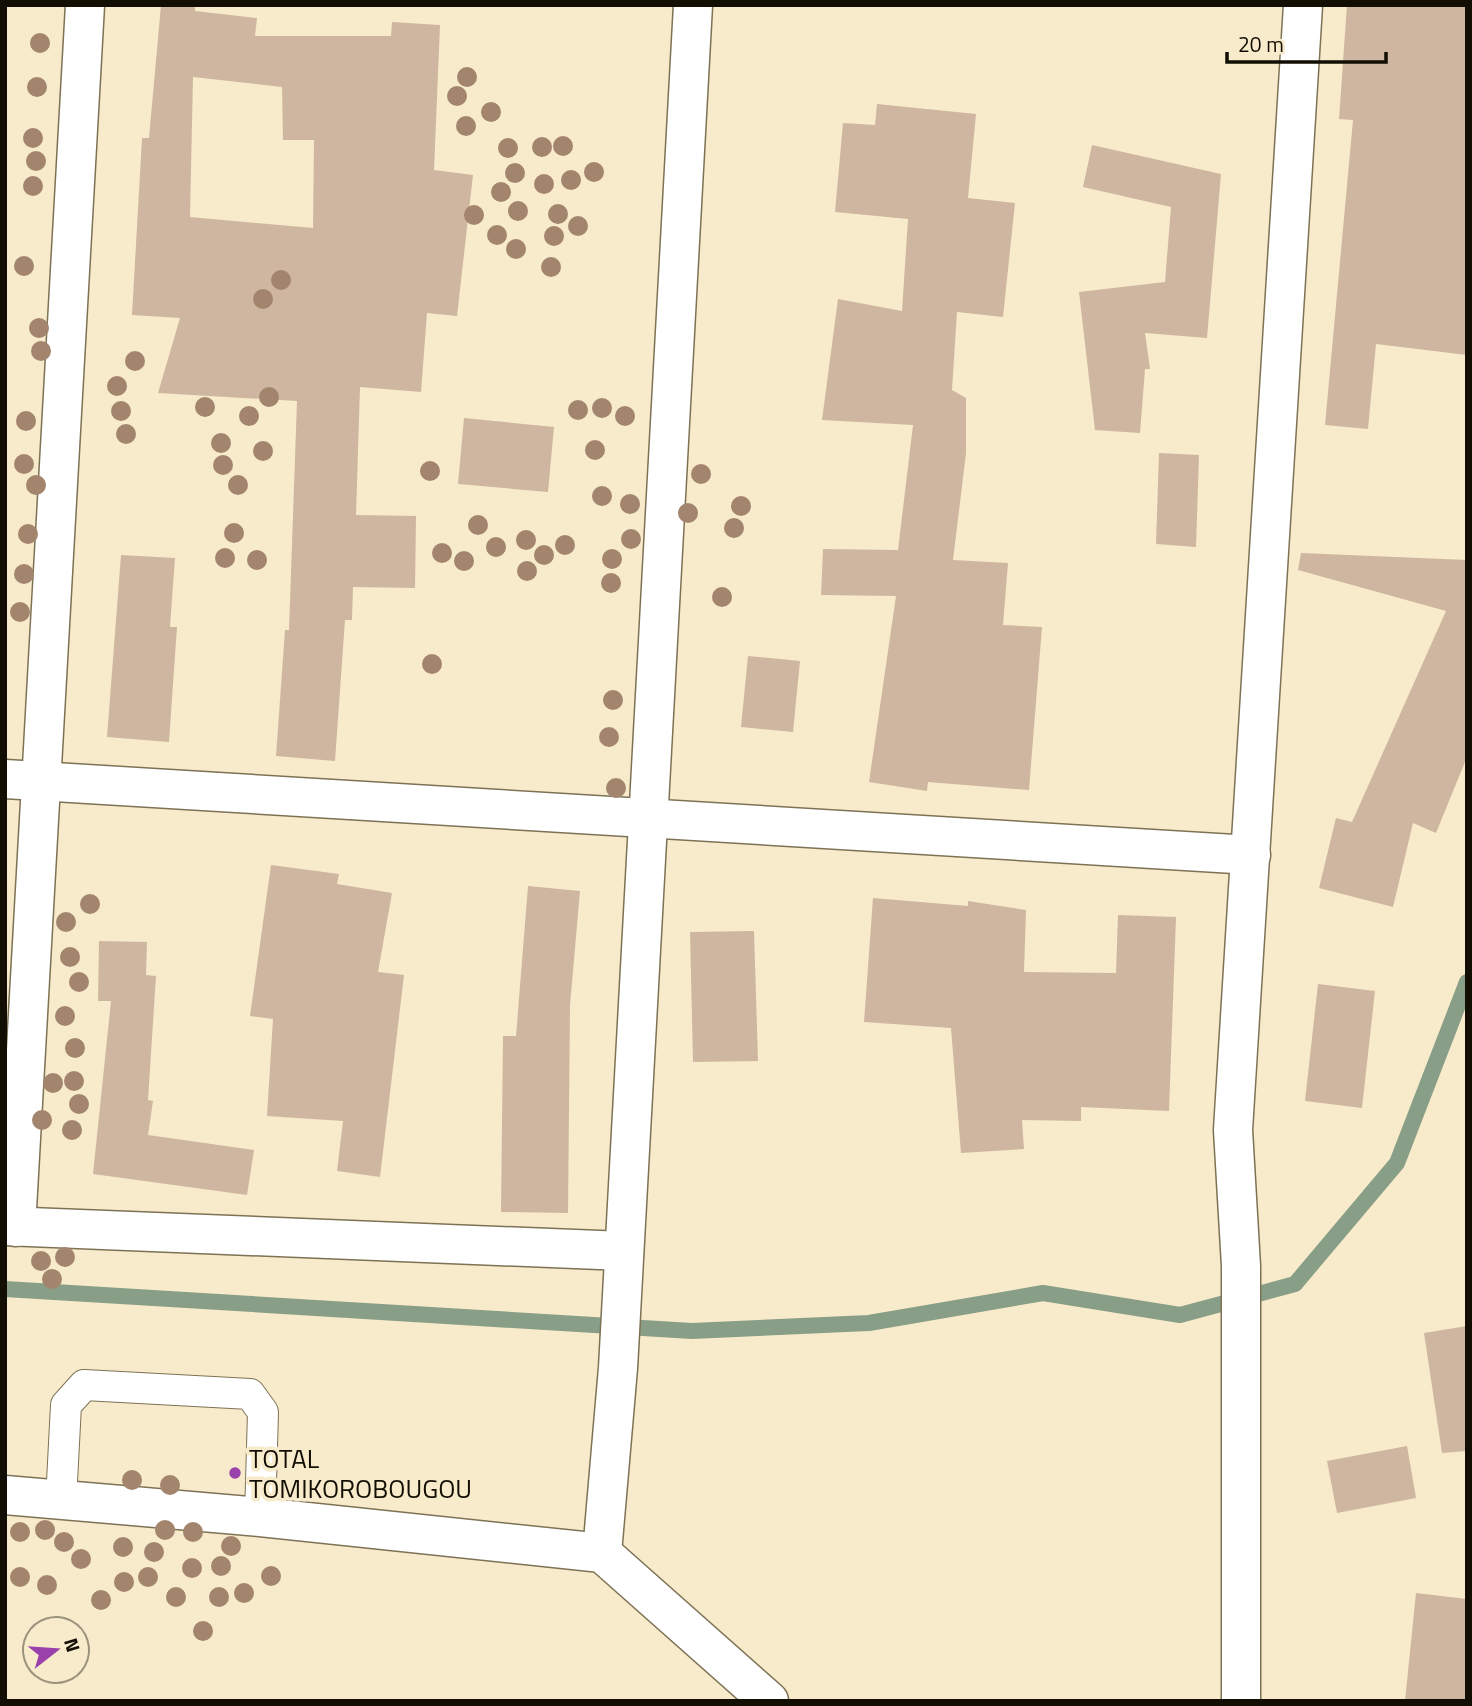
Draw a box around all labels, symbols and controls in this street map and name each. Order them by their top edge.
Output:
scale bar [1227,21,1386,65]
text: 20 m [1238,28,1284,60]
place label: TOTAL TOMIKOROBOUGOU [249,1439,472,1508]
marker: TOTAL TOMIKOROBOUGOU [227,1465,243,1481]
north arrow [21,1615,91,1685]
text: N [57,1634,89,1655]

